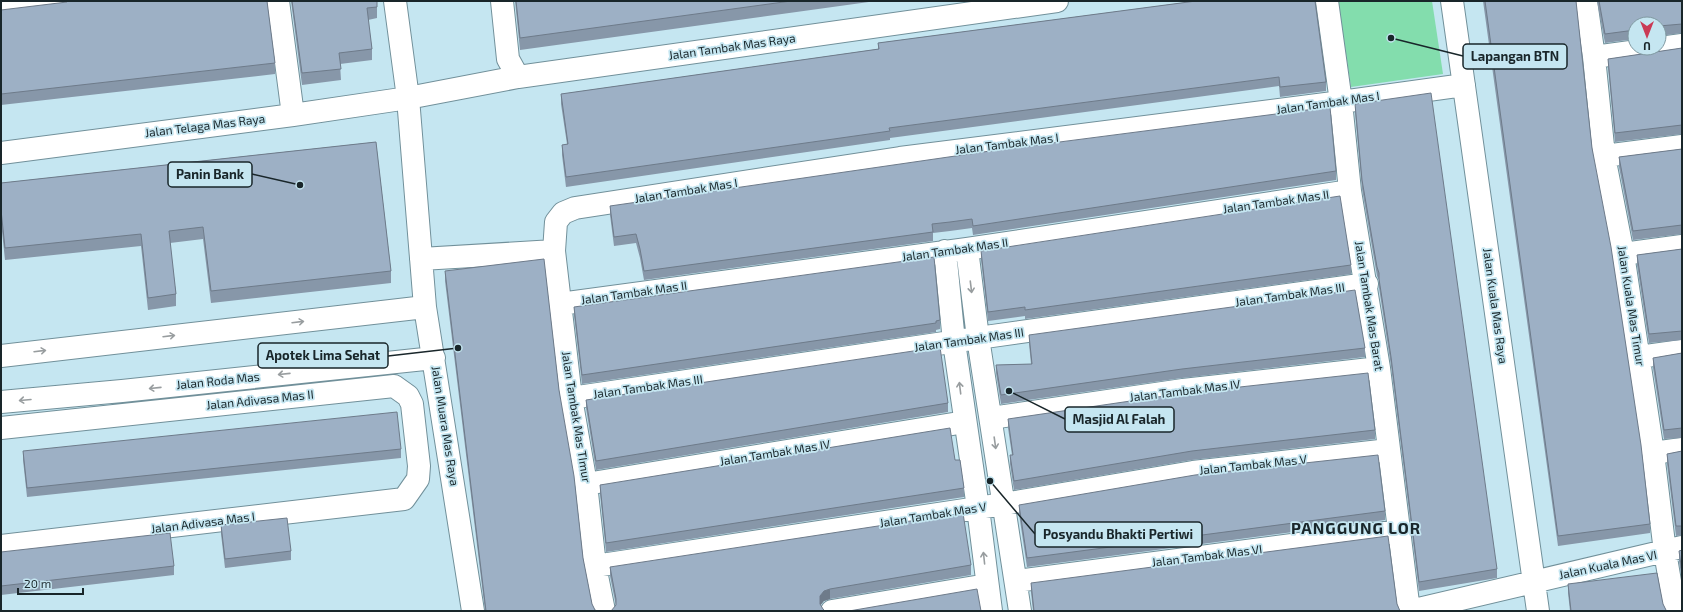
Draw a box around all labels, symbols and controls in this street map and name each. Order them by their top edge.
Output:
north arrow [1627,16,1667,56]
street label: Jalan Tambak Mas Raya [668,30,796,62]
text: U [1643,40,1651,53]
callout: Lapangan BTN [1463,44,1567,69]
text: Lapangan BTN [1471,48,1559,64]
street label: Jalan Tambak Mas I [1275,88,1380,116]
street label: Jalan Telaga Mas Raya [144,111,266,139]
street label: Jalan Tambak Mas I [954,130,1059,156]
callout: Panin Bank [168,162,252,187]
text: Panin Bank [176,166,245,182]
street label: Jalan Tambak Mas I [633,175,738,205]
street label: Jalan Tambak Mas II [1222,187,1330,215]
street label: Jalan Tambak Mas II [901,235,1009,263]
street label: Jalan Tambak Mas Barat [1353,240,1387,372]
street label: Jalan Kuala Mas Timur [1616,245,1648,367]
street label: Jalan Kuala Mas Raya [1481,247,1511,365]
street label: Jalan Tambak Mas II [580,278,688,306]
street label: Jalan Tambak Mas III [1234,279,1346,309]
one-way arrow [968,280,975,293]
one-way arrow [291,318,304,325]
street label: Jalan Tambak Mas III [913,324,1025,354]
one-way arrow [162,333,175,340]
callout: Apotek Lima Sehat [258,343,388,368]
text: Apotek Lima Sehat [266,347,381,363]
one-way arrow [33,348,46,355]
street label: Jalan Tambak Mas TImur [560,350,594,484]
street label: Jalan Muara Mas Raya [430,365,462,487]
street label: Jalan Roda Mas [175,369,260,391]
one-way arrow [278,370,291,378]
street label: Jalan Tambak Mas III [592,371,704,401]
street label: Jalan Tambak Mas IV [1129,376,1242,404]
one-way arrow [956,382,964,395]
one-way arrow [149,384,162,391]
street label: Jalan Adivasa Mas II [205,386,314,412]
one-way arrow [19,396,32,403]
callout: Masjid Al Falah [1065,407,1174,432]
text: Masjid Al Falah [1073,411,1166,427]
street label: Jalan Tambak Mas IV [719,436,832,468]
one-way arrow [991,437,999,450]
street label: Jalan Tambak Mas V [1198,451,1308,477]
street label: Jalan Tambak Mas V [878,499,988,529]
street label: Jalan Adivasa Mas I [150,509,256,535]
district label: PANGGUNG LOR [1291,518,1421,537]
callout: Posyandu Bhakti Pertiwi [1035,522,1202,547]
text: Posyandu Bhakti Pertiwi [1043,526,1193,542]
street label: Jalan Tambak Mas VI [1151,541,1263,569]
street label: Jalan Kuala Mas VI [1558,547,1658,581]
one-way arrow [980,552,988,565]
scale bar [18,570,83,596]
text: 20 m [24,576,51,590]

